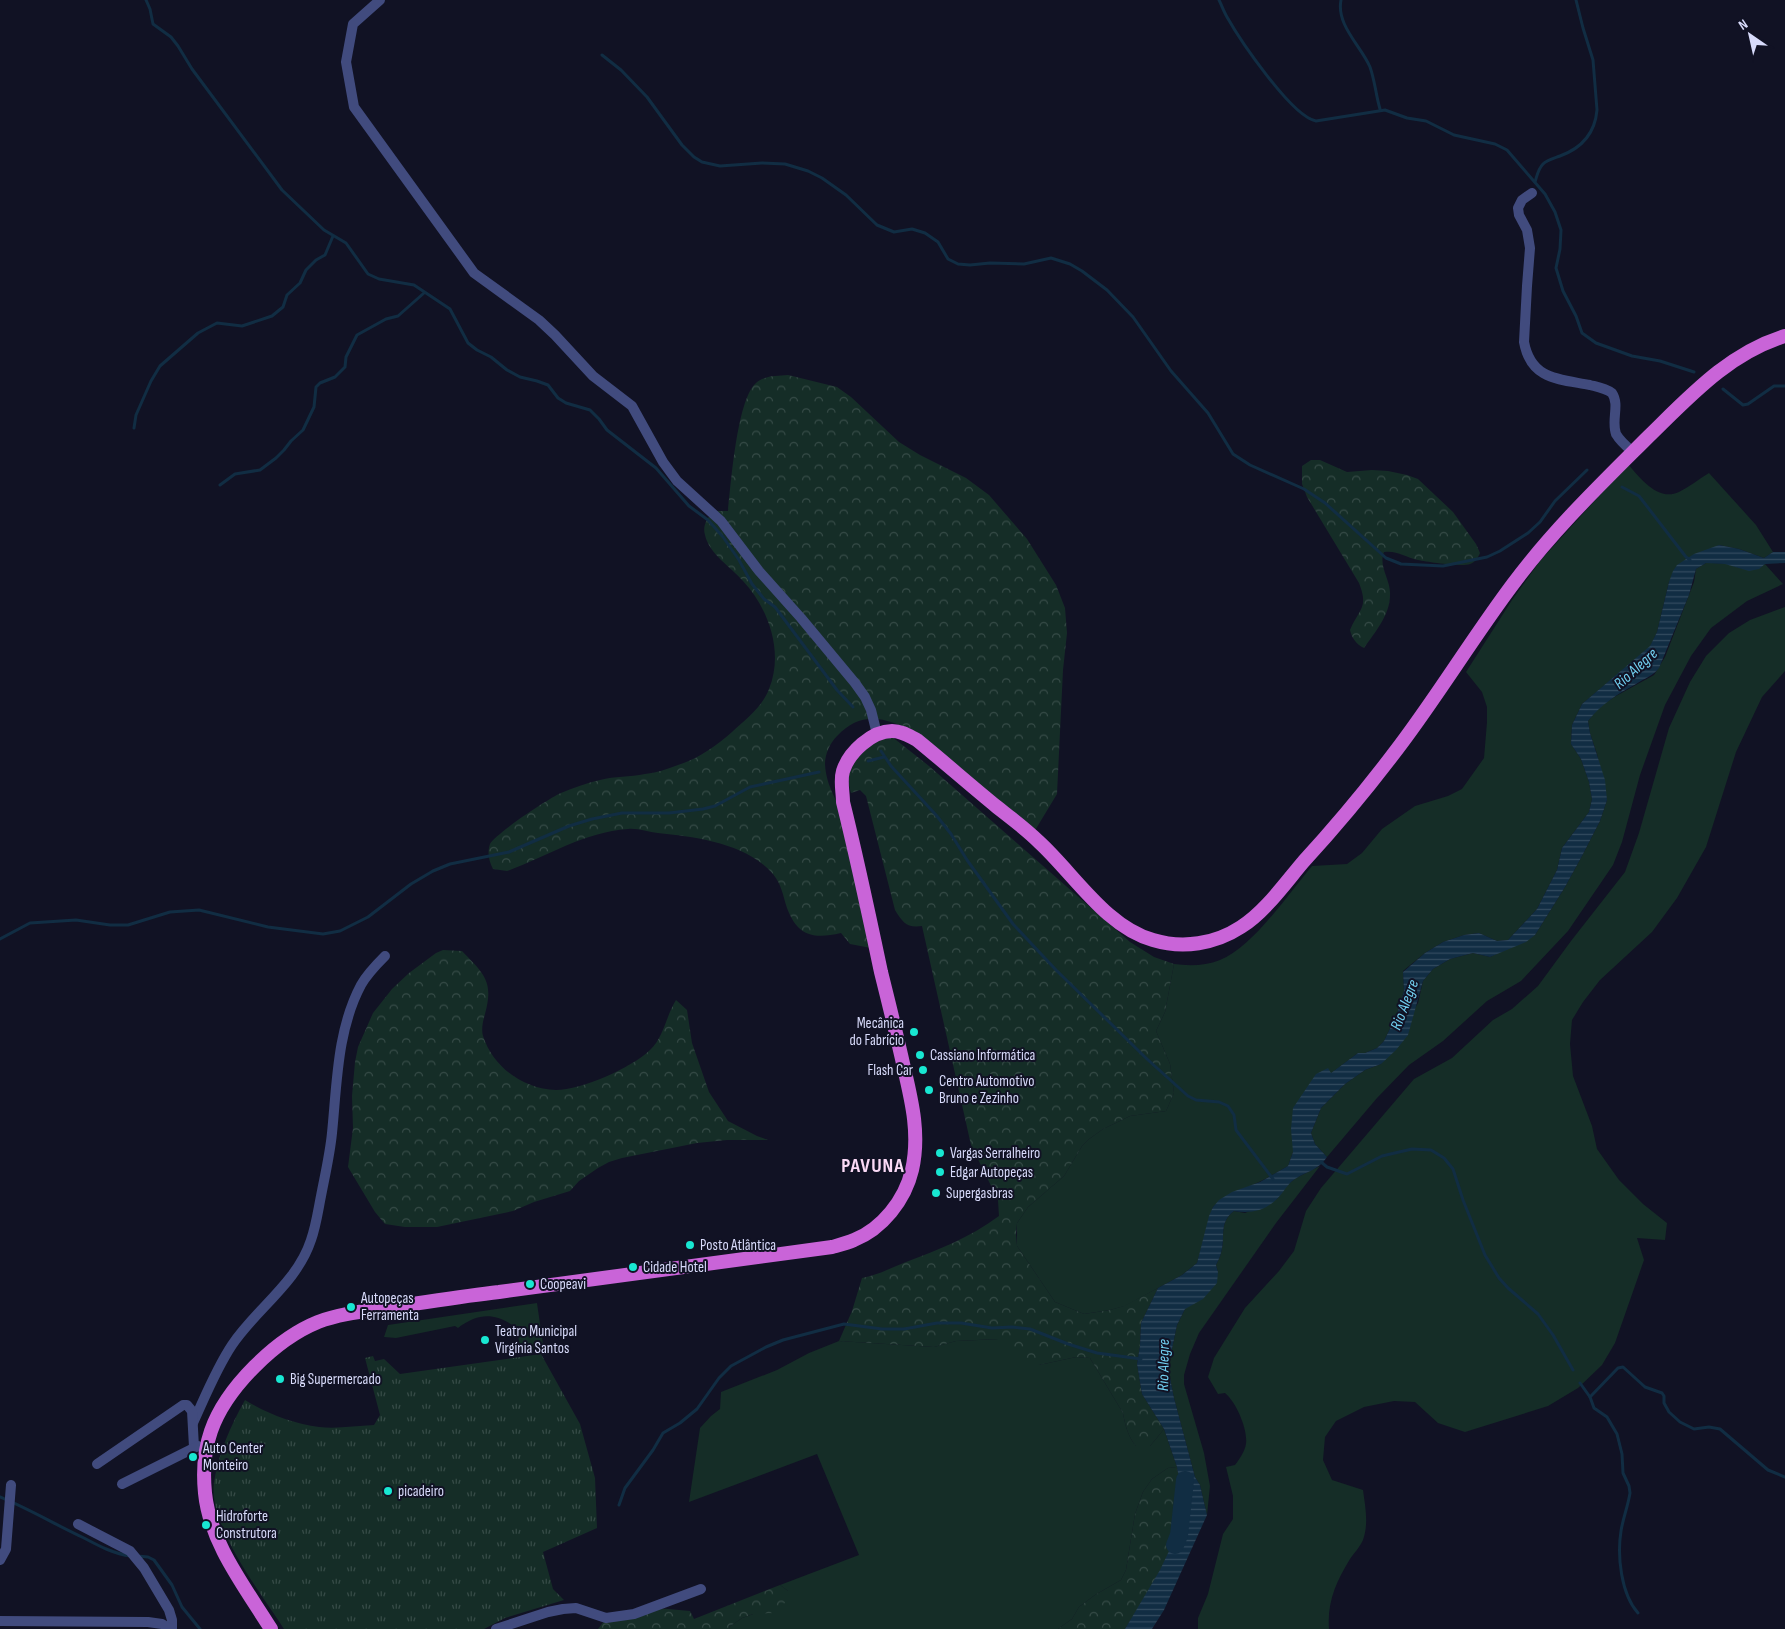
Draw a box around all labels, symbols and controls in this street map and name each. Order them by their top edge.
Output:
north arrow [1725,10,1775,60]
text: N [1735,15,1751,34]
water label: Rio Alegre [1610,644,1662,694]
water label: Rio Alegre [1387,977,1423,1033]
place label: Mecânica do Fabrício [850,1014,904,1050]
marker: Mecânica do Fabrício [908,1026,920,1038]
place label: Cassiano Informática [930,1046,1036,1065]
marker: Cassiano Informática [914,1049,926,1061]
place label: Flash Car [867,1061,914,1080]
marker: Flash Car [917,1064,929,1076]
place label: Centro Automotivo Bruno e Zezinho [939,1072,1034,1108]
marker: Centro Automotivo Bruno e Zezinho [923,1084,935,1096]
place label: Vargas Serralheiro [950,1144,1040,1163]
marker: Vargas Serralheiro [934,1147,946,1159]
district label: PAVUNA [841,1154,905,1178]
place label: Edgar Autopeças [950,1163,1033,1182]
marker: Edgar Autopeças [934,1166,946,1178]
place label: Supergasbras [946,1184,1013,1203]
marker: Supergasbras [930,1187,942,1199]
place label: Posto Atlântica [700,1236,776,1255]
marker: Posto Atlântica [684,1239,696,1251]
place label: Cidade Hotel [643,1258,707,1277]
marker: Cidade Hotel [627,1261,639,1273]
place label: Coopeavi [540,1275,586,1294]
marker: Coopeavi [524,1278,536,1290]
place label: Autopeças Ferramenta [360,1289,419,1325]
marker: Autopeças Ferramenta [345,1301,357,1313]
place label: Teatro Municipal Virgínia Santos [495,1322,577,1358]
marker: Teatro Municipal Virgínia Santos [479,1334,491,1346]
water label: Rio Alegre [1154,1339,1174,1391]
place label: Big Supermercado [290,1370,381,1389]
marker: Big Supermercado [274,1373,286,1385]
place label: Auto Center Monteiro [202,1439,264,1475]
marker: Auto Center Monteiro [187,1451,199,1463]
place label: picadeiro [398,1482,444,1501]
marker: picadeiro [382,1485,394,1497]
place label: Hidroforte Construtora [216,1507,277,1543]
marker: Hidroforte Construtora [200,1519,212,1531]

